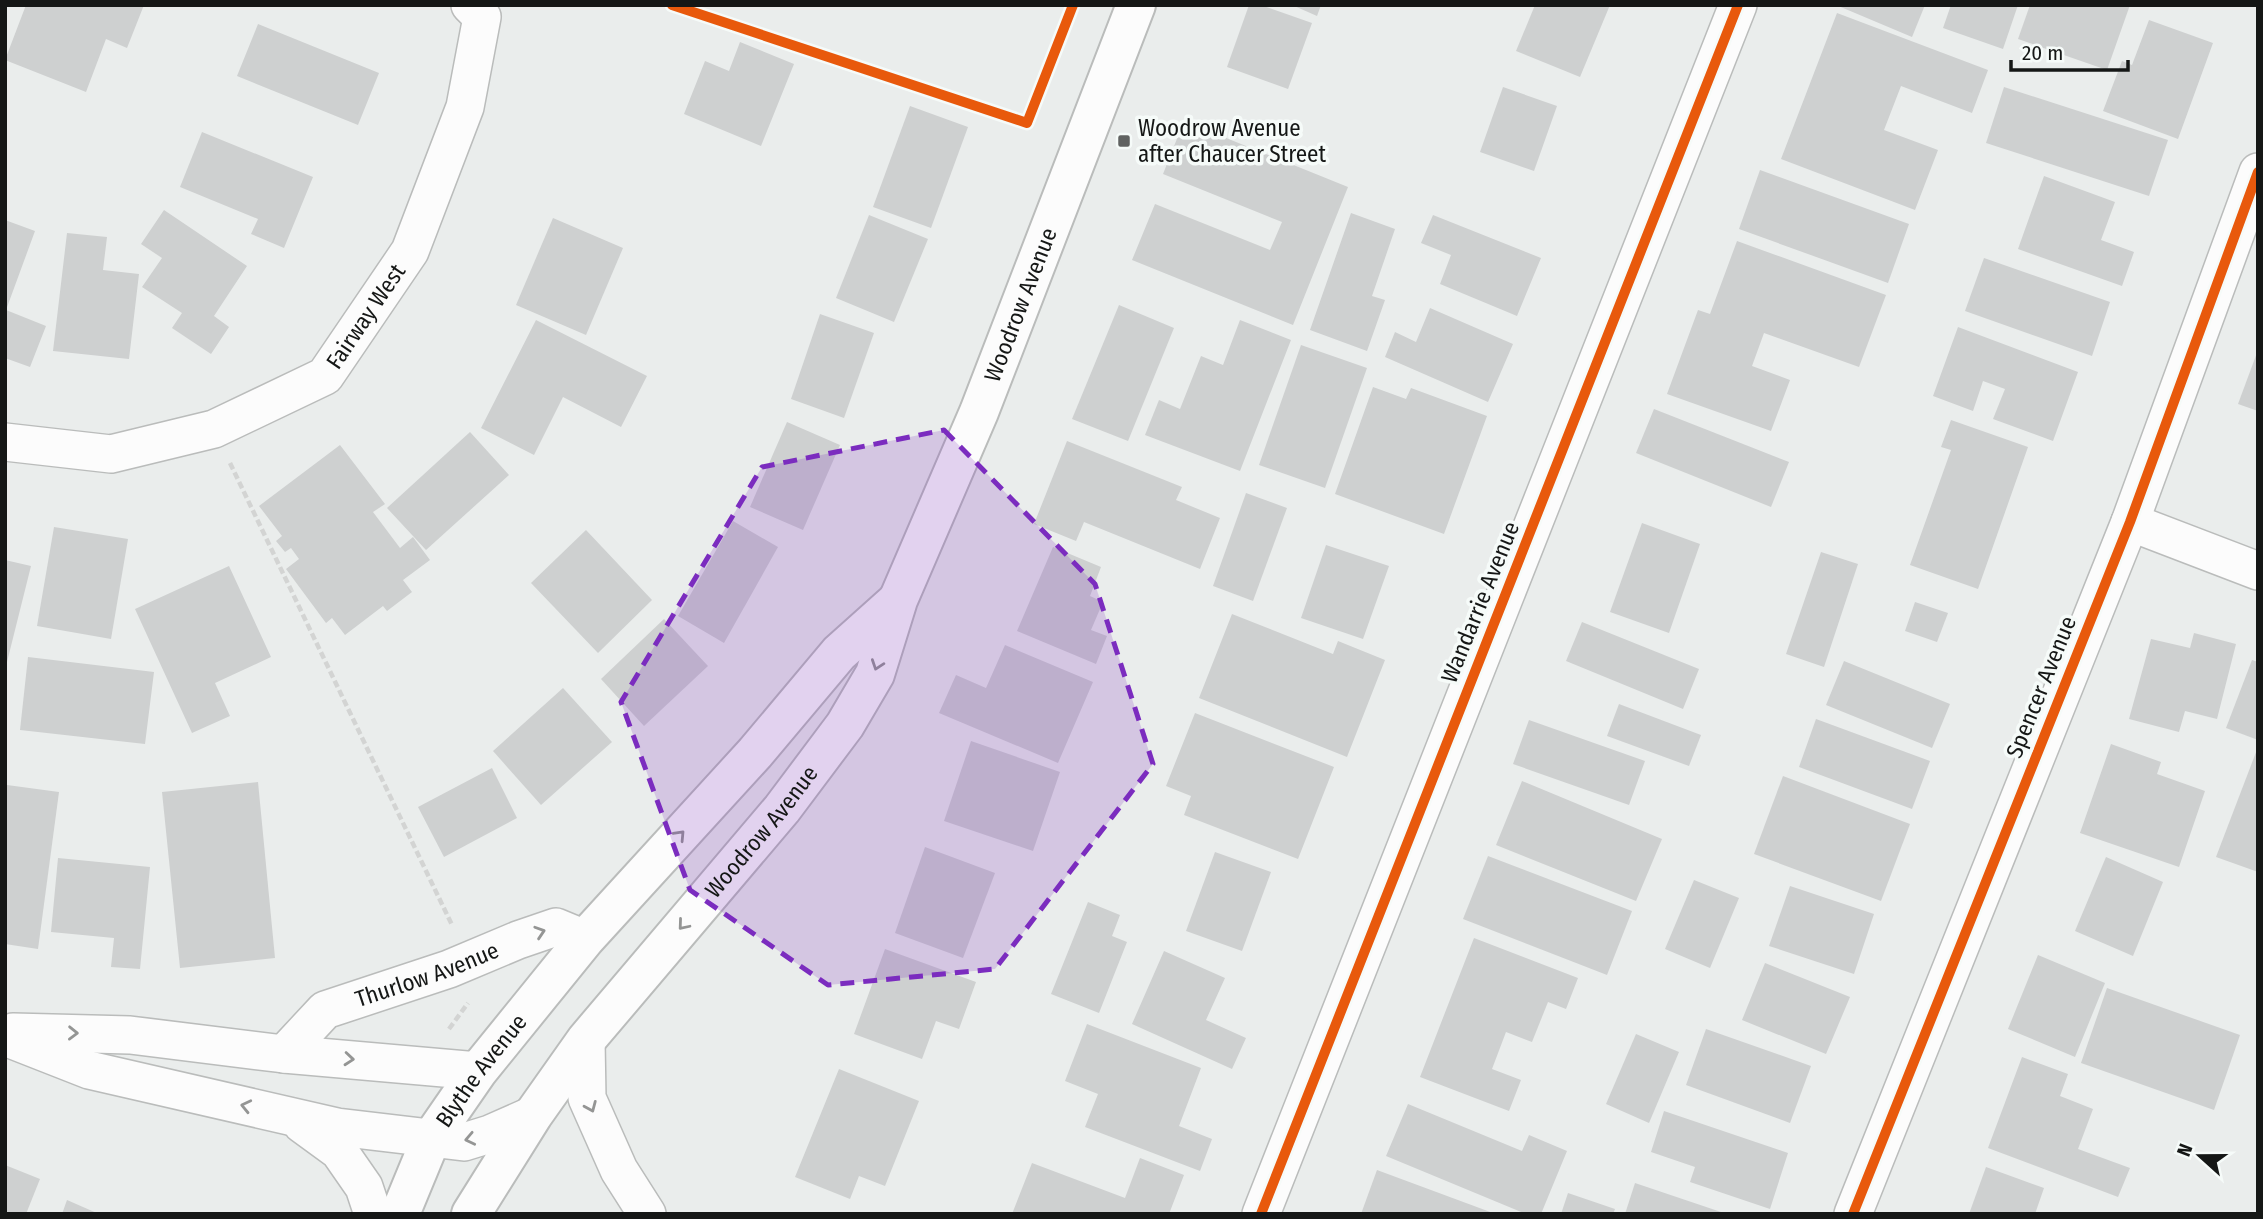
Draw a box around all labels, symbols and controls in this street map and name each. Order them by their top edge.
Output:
scale bar [2011,28,2128,72]
text: 20 m [2022,40,2063,66]
place label: Woodrow Avenue after Chaucer Street [1138,114,1326,168]
marker: Woodrow Avenue after Chaucer Street [1116,133,1132,149]
street label: Woodrow Avenue [978,224,1063,386]
street label: Fairway West [320,258,412,374]
street label: Wandarrie Avenue [1435,517,1525,687]
street label: Spencer Avenue [2000,612,2082,762]
one-way arrow [871,659,885,671]
street label: Woodrow Avenue [699,760,824,903]
one-way arrow [672,830,685,843]
one-way arrow [679,917,691,930]
one-way arrow [534,926,546,941]
street label: Thurlow Avenue [352,936,503,1013]
street label: Blythe Avenue [430,1008,533,1132]
one-way arrow [68,1026,79,1041]
one-way arrow [343,1051,354,1066]
one-way arrow [240,1100,252,1114]
one-way arrow [583,1101,597,1113]
north arrow [2165,1121,2235,1191]
one-way arrow [464,1131,476,1146]
text: N [2172,1141,2197,1160]

